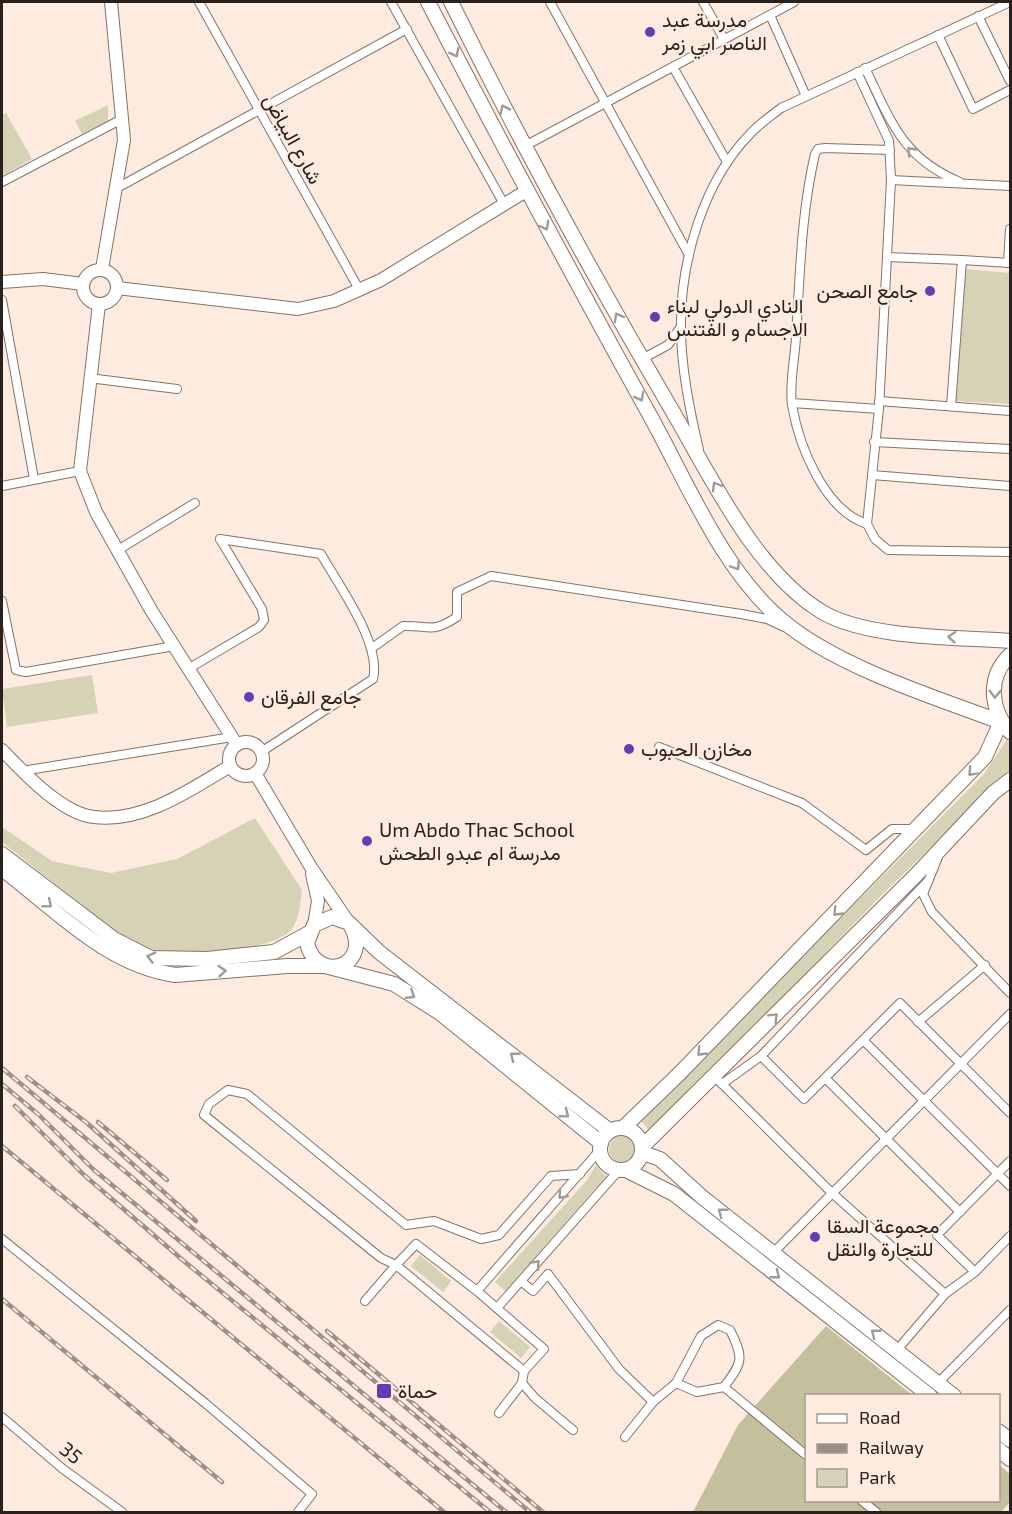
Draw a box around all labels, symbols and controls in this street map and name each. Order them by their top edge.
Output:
place label: مدرسة عبد الناصر ابي زمر [661,7,767,60]
marker: مدرسة عبد الناصر ابي زمر [643,25,657,39]
one-way arrow [448,47,459,58]
street label: شارع البياض [257,89,328,189]
one-way arrow [500,105,511,115]
one-way arrow [908,148,919,159]
one-way arrow [538,220,549,230]
place label: جامع الصحن [817,278,918,305]
marker: جامع الصحن [923,284,937,298]
place label: النادي الدولي لبناء الاجسام و الفتنس [667,293,808,342]
marker: النادي الدولي لبناء الاجسام و الفتنس [648,310,662,324]
one-way arrow [614,313,625,323]
one-way arrow [632,391,644,401]
one-way arrow [712,482,723,492]
one-way arrow [729,560,740,571]
one-way arrow [948,631,957,644]
place label: جامع الفرقان [261,684,361,711]
one-way arrow [988,689,1001,698]
marker: جامع الفرقان [242,690,256,704]
place label: مخازن الحبوب [641,736,752,762]
marker: مخازن الحبوب [622,742,636,756]
one-way arrow [968,764,979,775]
place label: Um Abdo Thac School مدرسة ام عبدو الطحش [379,817,574,866]
marker: Um Abdo Thac School مدرسة ام عبدو الطحش [360,834,374,848]
one-way arrow [41,897,52,908]
one-way arrow [833,905,844,916]
one-way arrow [146,951,156,964]
one-way arrow [217,965,226,978]
one-way arrow [405,987,415,999]
one-way arrow [767,1013,778,1024]
one-way arrow [697,1045,708,1056]
one-way arrow [509,1052,520,1063]
one-way arrow [558,1107,569,1118]
one-way arrow [558,1188,569,1199]
one-way arrow [718,1209,729,1220]
place label: مجموعة السقا للتجارة والنقل [827,1213,939,1262]
marker: مجموعة السقا للتجارة والنقل [808,1230,822,1244]
one-way arrow [529,1260,540,1271]
one-way arrow [770,1267,781,1278]
one-way arrow [871,1330,882,1341]
place label: حماة [398,1378,437,1402]
marker: حماة [375,1382,393,1400]
legend [805,1394,1000,1502]
text: Road [859,1406,900,1428]
street label: 35 [56,1436,88,1468]
text: Railway [859,1436,924,1458]
text: Park [859,1466,896,1488]

